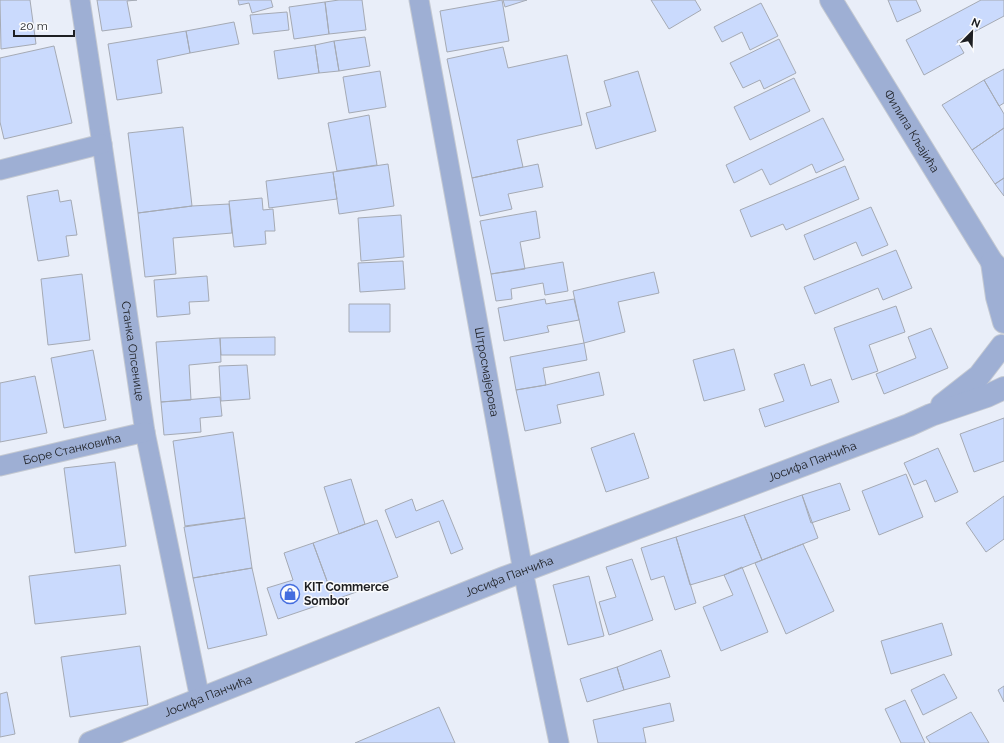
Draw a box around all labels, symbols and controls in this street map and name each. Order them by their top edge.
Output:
scale bar [14,12,74,38]
north arrow [952,12,992,52]
text: N [969,16,982,31]
text: 20 m [20,19,48,33]
street label: Филипа Кљајића [881,87,942,175]
street label: Станка Опсенице [119,300,147,402]
street label: Штросмајерова [472,326,502,418]
street label: Боре Станковића [22,431,122,467]
street label: Јосифа Панчића [766,439,858,485]
street label: Јосифа Панчића [463,553,555,600]
place label: KIT Commerce Sombor [304,580,389,608]
shop icon: KIT Commerce Sombor [279,583,301,605]
street label: Јосифа Панчића [162,672,254,720]

